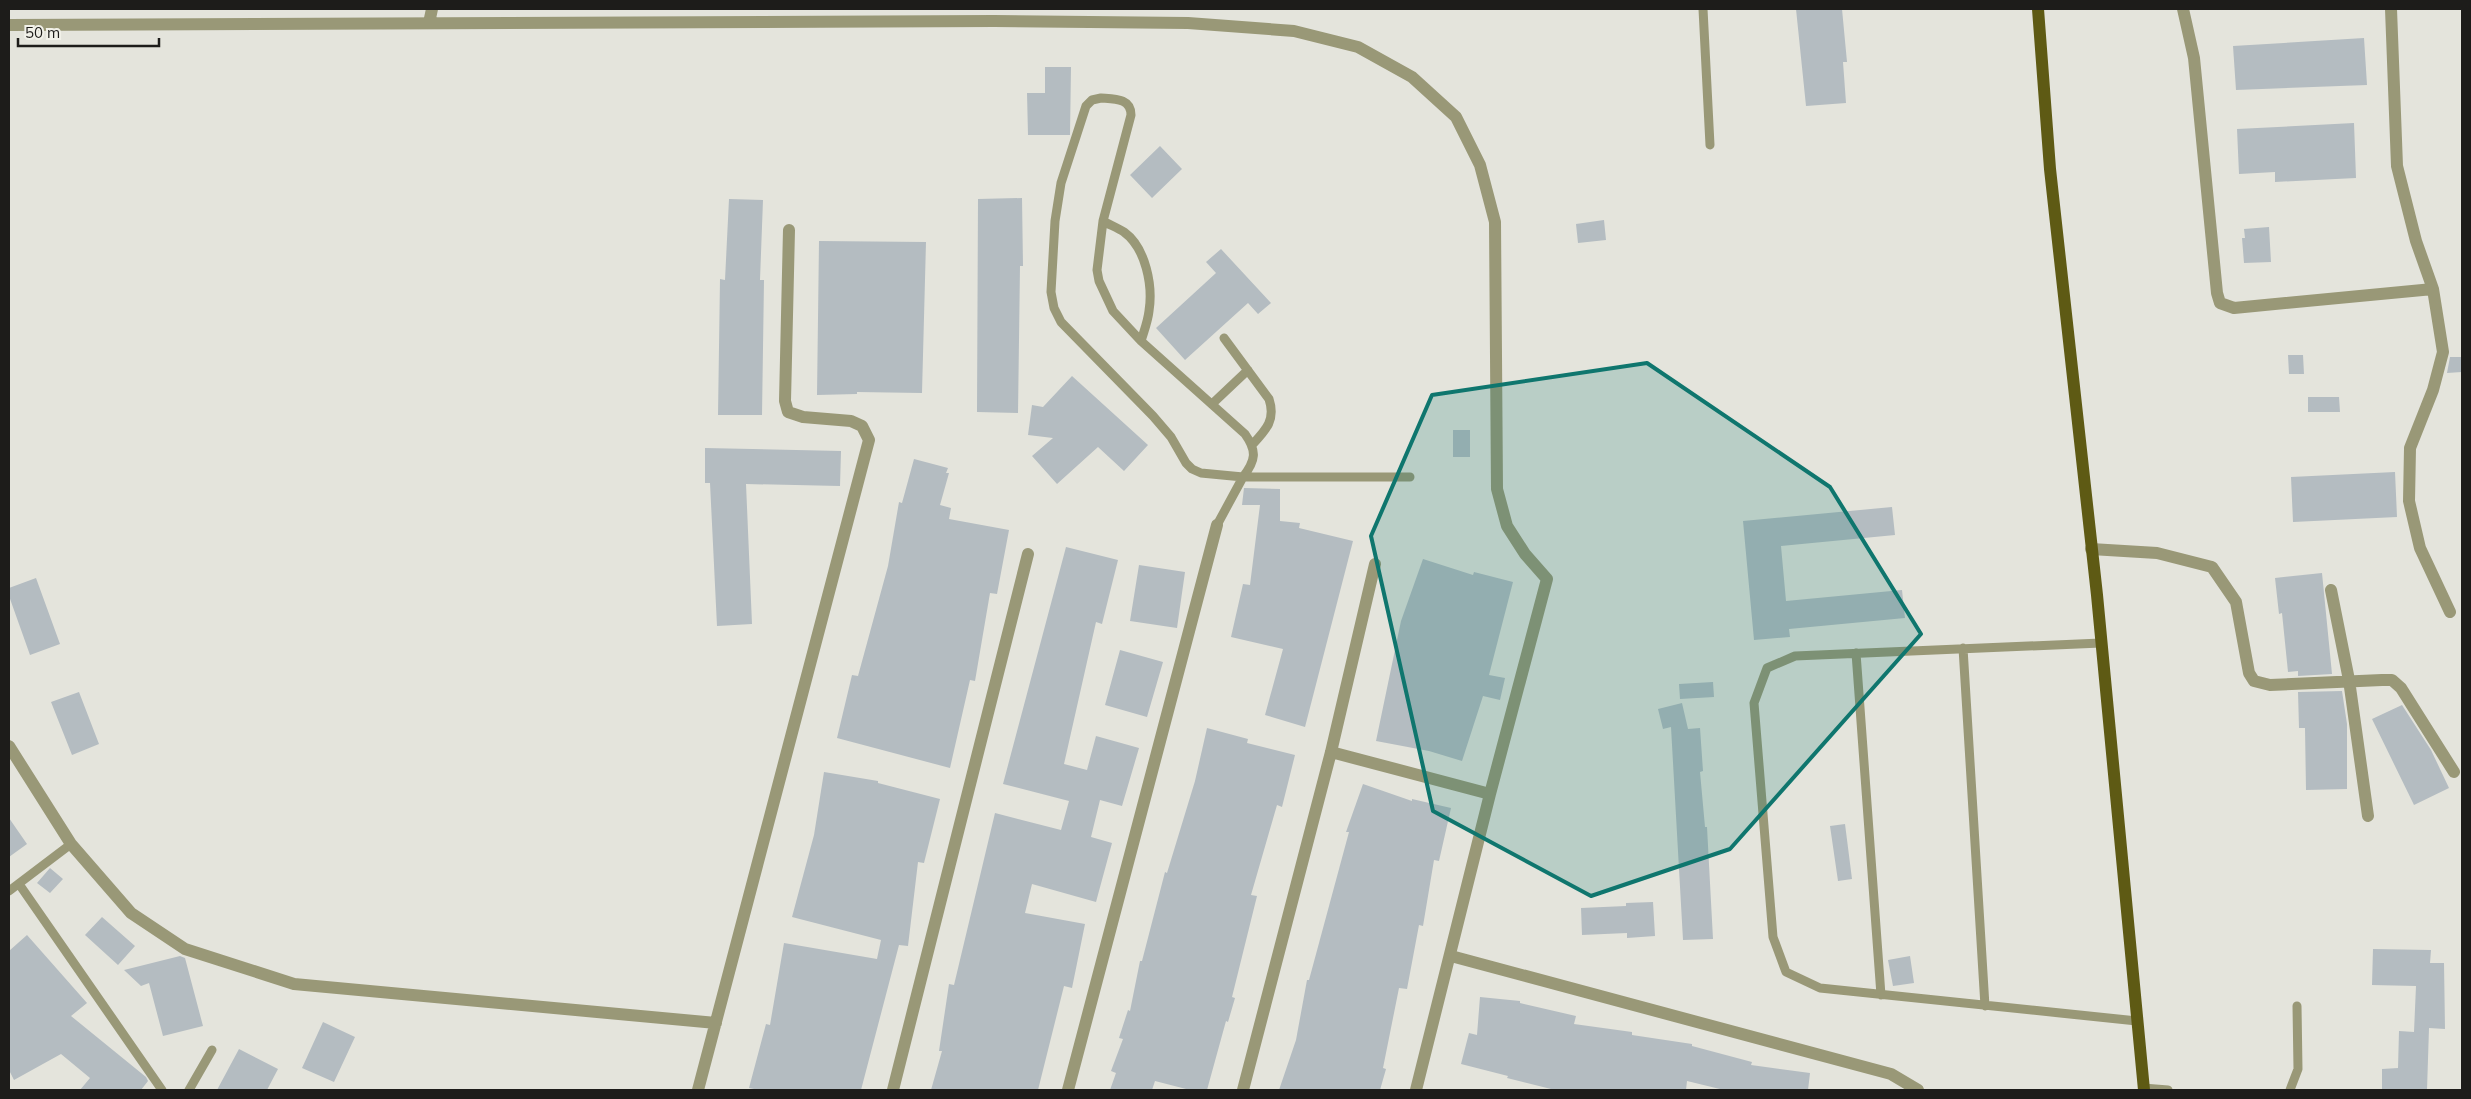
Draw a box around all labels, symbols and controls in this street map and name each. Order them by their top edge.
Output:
scale bar [18,15,159,47]
text: 50 m [25,23,60,42]

